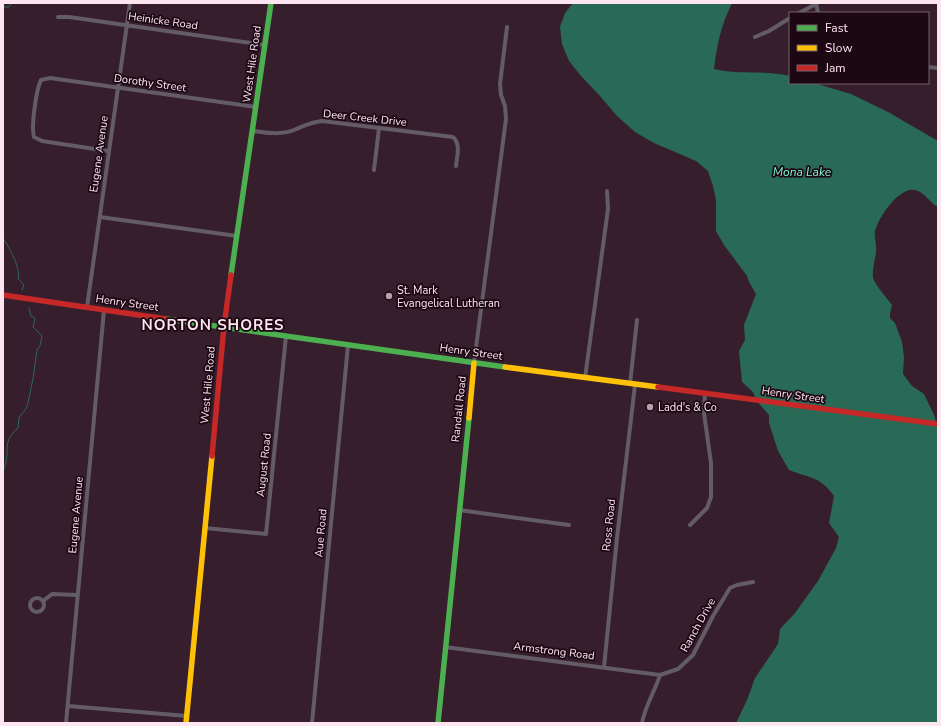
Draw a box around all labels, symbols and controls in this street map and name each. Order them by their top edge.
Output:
street label: Heinicke Road [127,9,199,33]
legend [789,12,929,84]
text: Fast [825,20,848,36]
street label: West Hile Road [239,25,265,103]
text: Slow [825,40,853,56]
text: Jam [824,60,846,76]
street label: Dorothy Street [113,71,187,96]
street label: Deer Creek Drive [322,106,408,130]
street label: Eugene Avenue [86,115,112,193]
water label: Mona Lake [773,164,832,180]
place label: St. Mark Evangelical Lutheran [397,283,500,311]
street label: Henry Street [95,291,159,315]
marker: St. Mark Evangelical Lutheran [384,291,394,301]
district label: NORTON SHORES [141,315,285,335]
street label: Henry Street [439,340,503,364]
street label: West Hile Road [197,346,219,424]
street label: Randall Road [448,375,470,443]
street label: Henry Street [761,383,825,407]
place label: Ladd's & Co [658,400,717,415]
marker: Ladd's & Co [645,402,655,412]
street label: August Road [253,432,275,498]
street label: Eugene Avenue [65,476,87,554]
street label: Ross Road [599,498,619,552]
street label: Aue Road [311,508,331,558]
street label: Ranch Drive [677,595,719,655]
street label: Armstrong Road [513,639,595,663]

